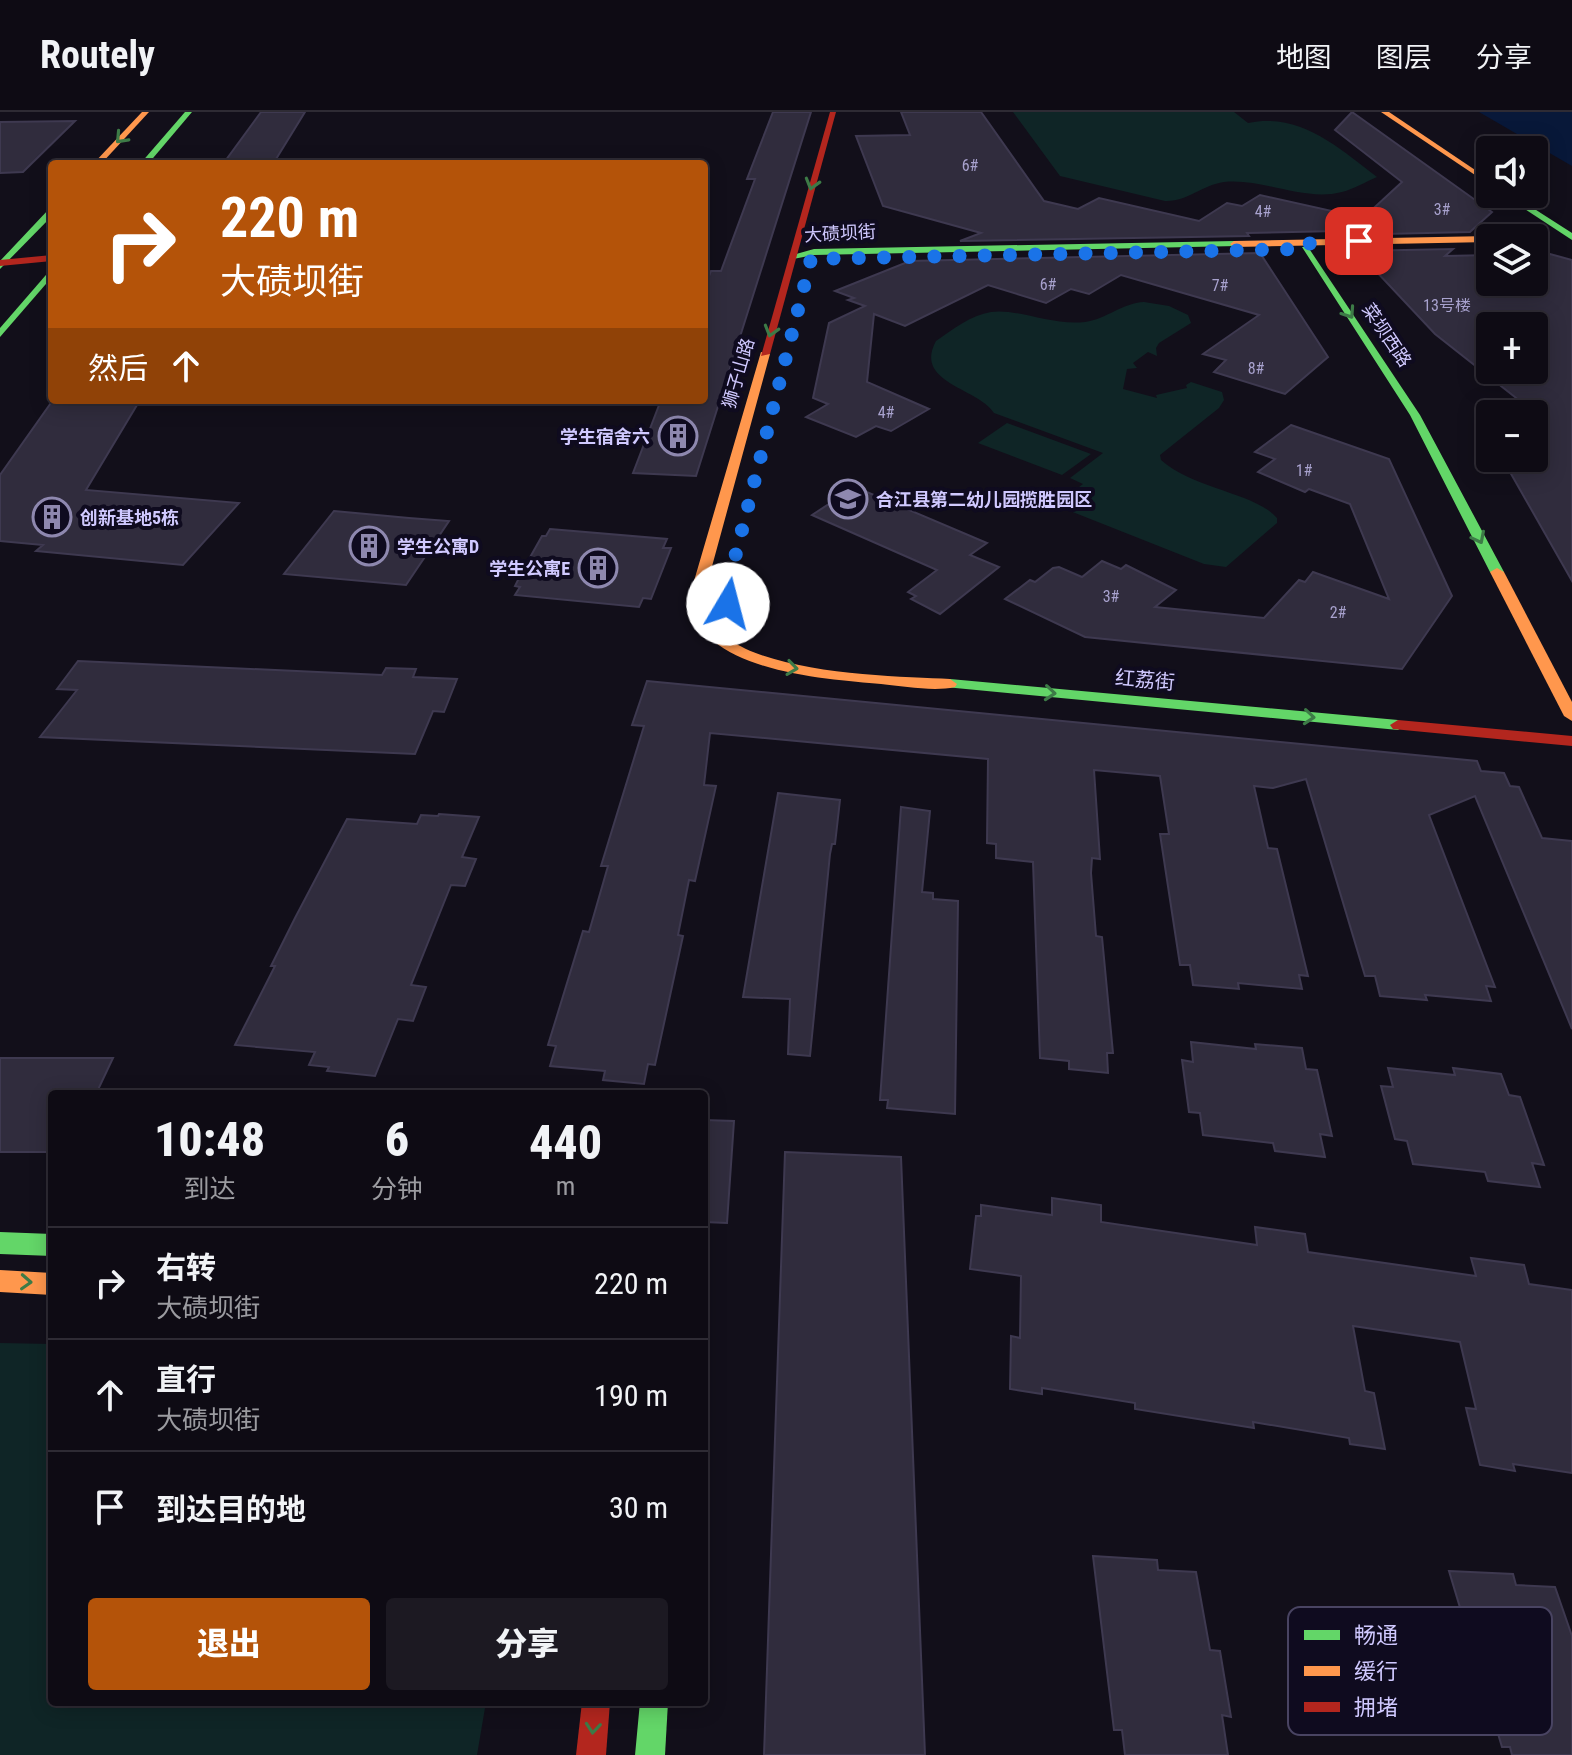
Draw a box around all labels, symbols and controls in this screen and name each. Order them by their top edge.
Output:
text: Routely [40,33,155,77]
text: 地图 [1276,41,1332,74]
text: 图层 [1376,41,1432,74]
text: 分享 [1476,41,1532,74]
one-way arrow [116,129,131,143]
map controls [1476,136,1548,472]
button: sound [1476,136,1548,208]
house number: 6# [962,156,979,175]
one-way arrow [805,176,821,190]
text: 220 m [220,185,359,251]
icon: right [88,192,192,296]
house number: 3# [1434,200,1451,219]
house number: 4# [1255,202,1272,221]
pin [1325,207,1393,275]
icon: arrive [1337,219,1381,263]
street label: 大碛坝街 [803,221,877,245]
button: layers [1476,224,1548,296]
text: 大碛坝街 [220,261,364,303]
house number: 6# [1040,275,1057,294]
house number: 7# [1212,276,1229,295]
house number: 13号楼 [1423,296,1471,315]
street label: 菜坝西路 [1358,299,1416,371]
one-way arrow [1339,305,1354,319]
button: + [1476,312,1548,384]
one-way arrow [764,323,780,337]
street label: 狮子山路 [718,336,758,410]
icon: ahead [164,344,208,388]
text: 然后 [88,351,148,386]
house number: 8# [1248,359,1265,378]
button: − [1476,400,1548,472]
house number: 4# [878,403,895,422]
building icon: 学生宿舍六 [657,415,699,457]
place label: 学生宿舍六 [560,426,650,447]
house number: 1# [1296,461,1313,480]
school or university icon: 合江县第二幼儿园揽胜园区 [827,478,869,520]
place label: 合江县第二幼儿园揽胜园区 [876,489,1092,510]
building icon: 创新基地5栋 [31,496,73,538]
place label: 创新基地5栋 [80,507,179,528]
building icon: 学生公寓D [348,525,390,567]
one-way arrow [1470,529,1485,544]
place label: 学生公寓D [397,536,479,557]
building icon: 学生公寓E [577,547,619,589]
place label: 学生公寓E [489,558,570,579]
position arrow [686,562,770,646]
house number: 3# [1103,587,1120,606]
house number: 2# [1330,603,1347,622]
one-way arrow [785,659,799,676]
street label: 红荔街 [1114,665,1176,695]
one-way arrow [1044,685,1057,702]
one-way arrow [1303,708,1316,725]
text: 10:48 [154,1111,265,1168]
text: 6 [385,1111,409,1168]
text: 440 [529,1114,602,1171]
text: m [556,1171,575,1201]
text: 到达 [183,1174,235,1204]
text: 分钟 [371,1174,423,1204]
text: 右转 [156,1250,216,1285]
icon: right [88,1261,132,1305]
text: 220 m [594,1266,668,1301]
one-way arrow [20,1274,33,1291]
text: 大碛坝街 [156,1293,260,1323]
text: 直行 [156,1362,216,1397]
icon: ahead [88,1373,132,1417]
text: 190 m [594,1378,668,1413]
text: 大碛坝街 [156,1405,260,1435]
icon: arrive [88,1485,132,1529]
text: 30 m [609,1490,668,1525]
text: 到达目的地 [156,1492,306,1527]
button: 退出 [88,1598,370,1690]
button: 分享 [386,1598,668,1690]
legend [1288,1607,1552,1735]
text: 畅通 [1354,1623,1398,1648]
text: 缓行 [1354,1659,1398,1684]
text: 拥堵 [1354,1695,1398,1720]
one-way arrow [585,1722,602,1735]

